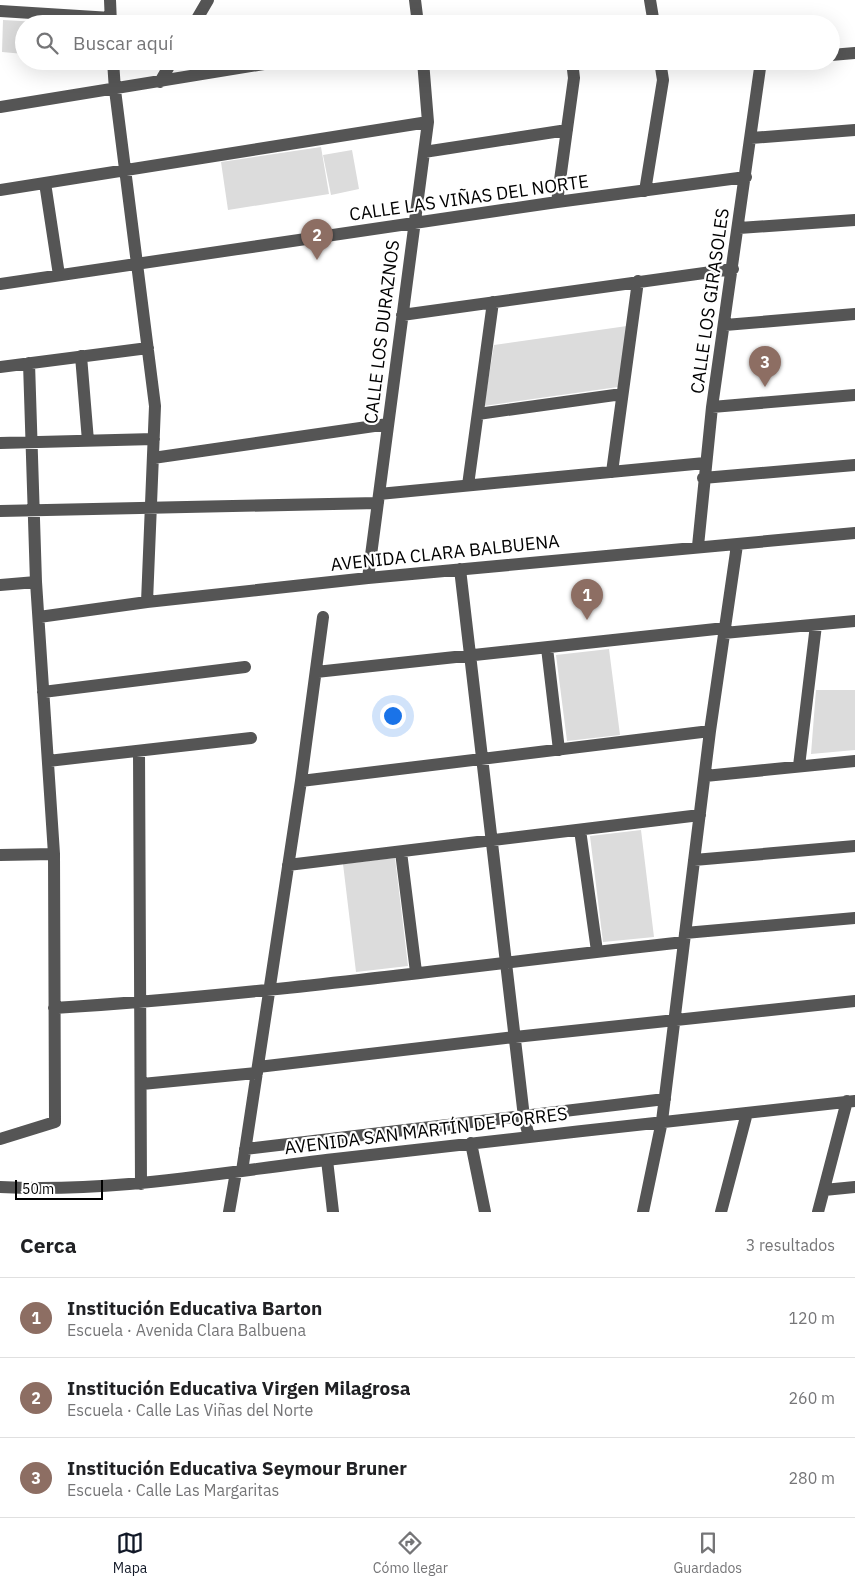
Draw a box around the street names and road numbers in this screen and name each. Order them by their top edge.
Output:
street label: CALLE LAS VIÑAS DEL NORTE [348,169,590,226]
street label: CALLE LOS GIRASOLES [685,207,734,395]
street label: CALLE LOS DURAZNOS [359,239,404,425]
street label: AVENIDA CLARA BALBUENA [329,529,561,576]
street label: AVENIDA SAN MARTÍN DE PORRES [283,1102,569,1159]

